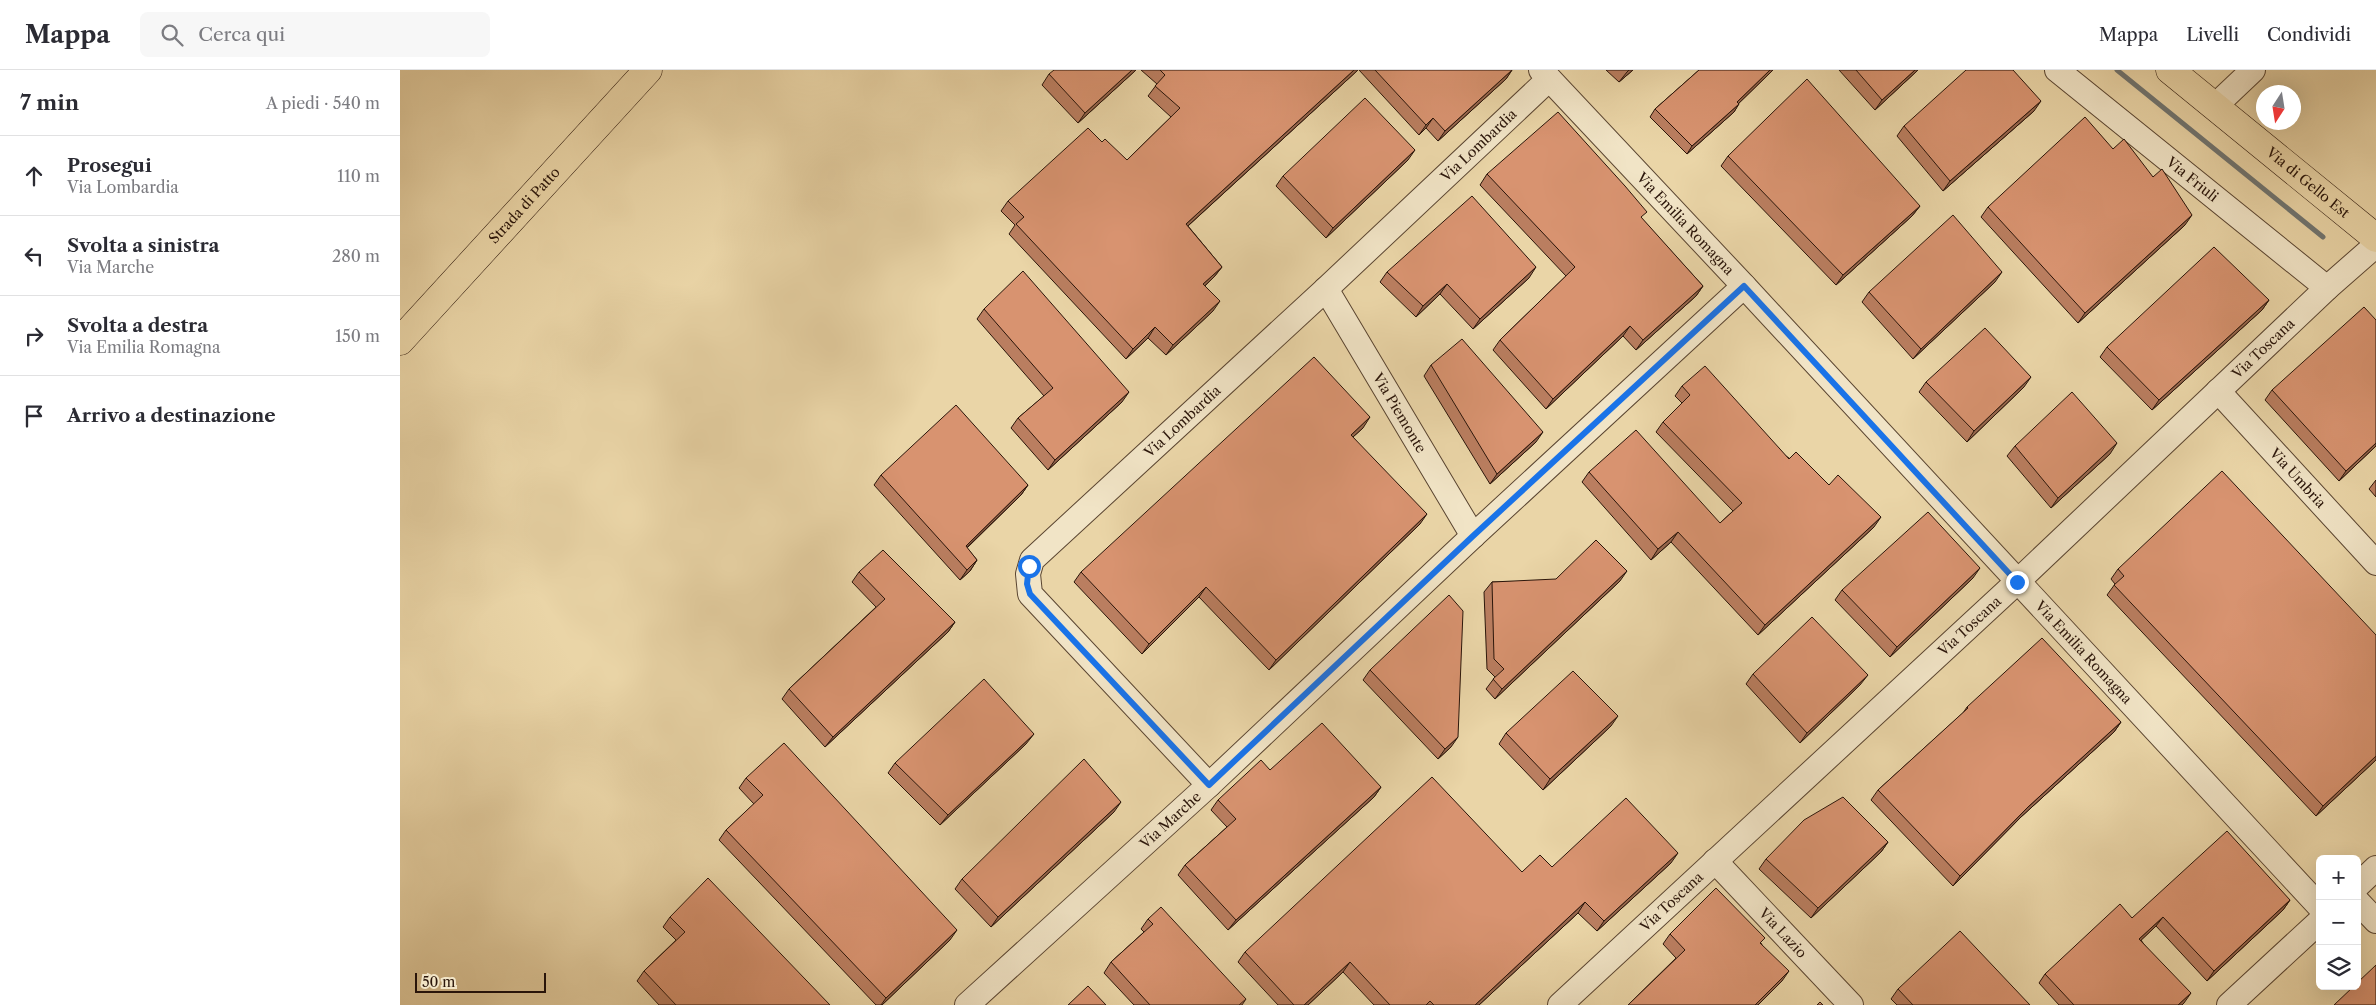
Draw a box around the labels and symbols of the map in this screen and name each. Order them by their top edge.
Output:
north arrow [2256,85,2301,130]
street label: Via Lombardia [1436,105,1521,186]
street label: Via di Gello Est [2262,143,2353,222]
street label: Via Friuli [2162,152,2222,206]
street label: Strada di Patto [485,163,564,247]
street label: Via Emilia Romagna [1632,168,1738,279]
street label: Via Toscana [2227,314,2299,383]
street label: Via Piemonte [1368,369,1430,456]
street label: Via Lombardia [1140,381,1225,462]
street label: Via Umbria [2265,444,2330,512]
route start [1018,555,1041,578]
route end [2006,571,2029,594]
street label: Via Toscana [1933,592,2005,660]
street label: Via Emilia Romagna [2031,596,2136,708]
street label: Via Marche [1135,788,1205,853]
street label: Via Toscana [1635,868,1707,936]
street label: Via Lazio [1754,904,1811,962]
scale bar [415,970,546,993]

